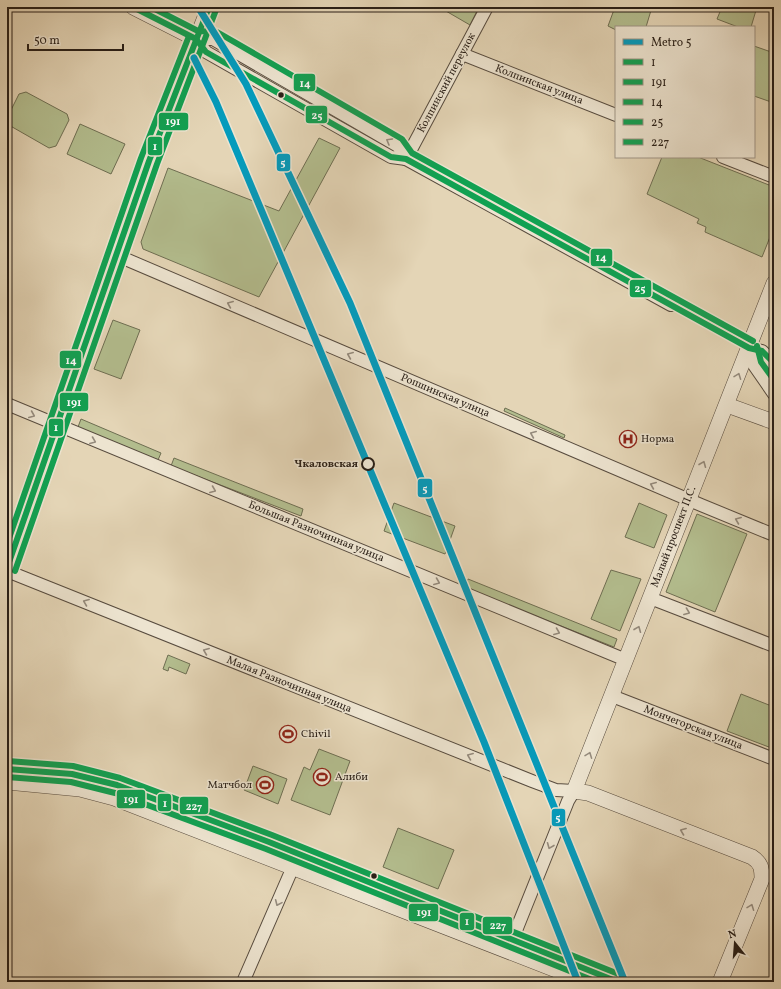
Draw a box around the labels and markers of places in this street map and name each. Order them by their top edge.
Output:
unlabelled marker [276,90,286,100]
hospital icon: Норма [618,429,638,449]
place label: Норма [641,432,675,447]
place label: Чкаловская [294,457,358,472]
marker: Чкаловская [361,457,375,471]
sports icon: Chivil [278,724,298,744]
place label: Chivil [301,727,330,742]
sports icon: Алиби [312,767,332,787]
place label: Алиби [335,770,368,785]
sports icon: Матчбол [255,775,275,795]
place label: Матчбол [208,778,252,793]
unlabelled marker [369,871,379,881]

